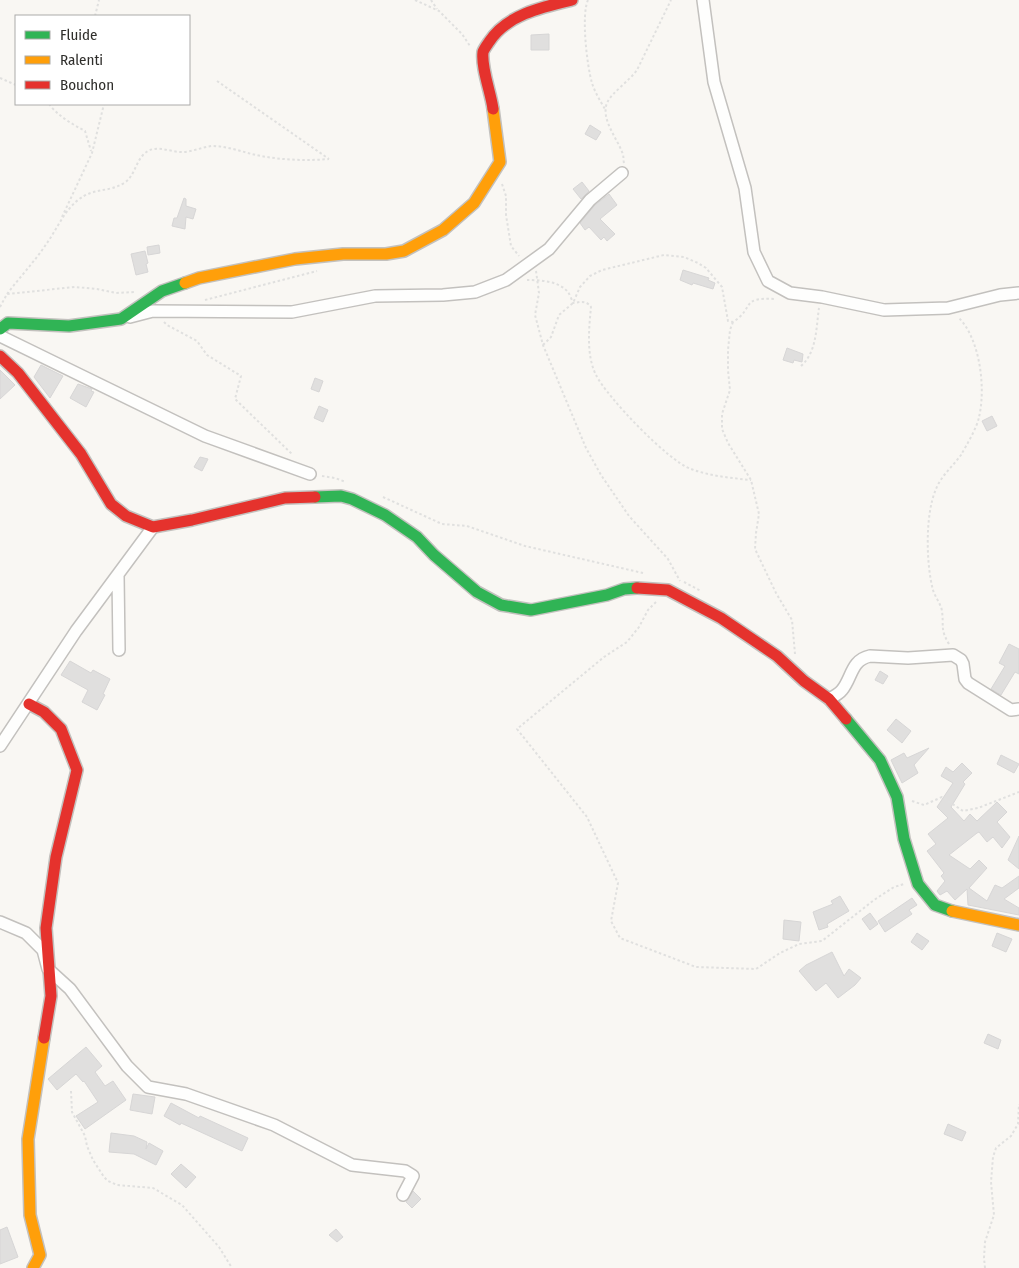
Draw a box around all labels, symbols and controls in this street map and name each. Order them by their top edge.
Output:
legend [15,15,190,105]
text: Fluide [60,26,97,44]
text: Ralenti [60,51,103,69]
text: Bouchon [60,76,114,94]

